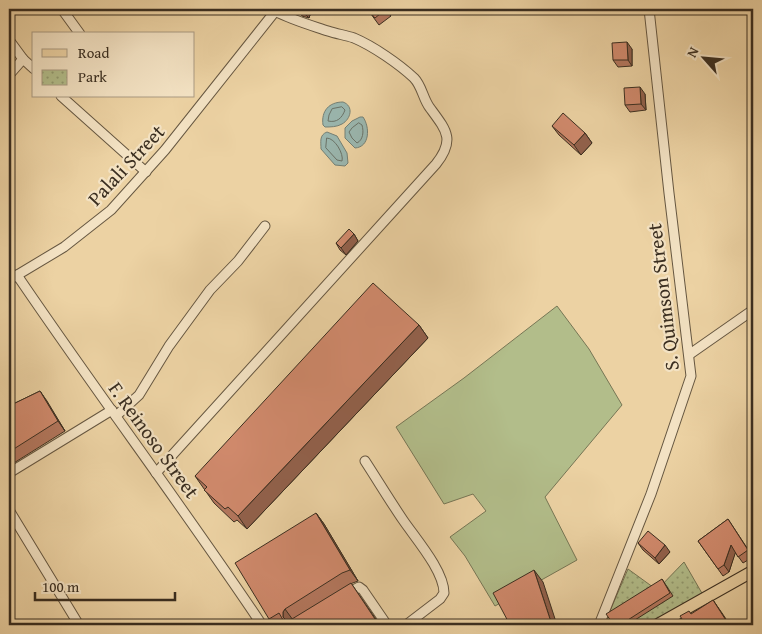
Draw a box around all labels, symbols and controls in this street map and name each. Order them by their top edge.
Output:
legend [32,32,195,98]
north arrow [680,32,730,82]
text: Road [78,42,109,63]
text: N [681,43,704,61]
text: Park [78,66,107,87]
street label: Palali Street [80,118,171,212]
street label: S. Quimson Street [639,222,686,372]
street label: F. Reinoso Street [102,375,207,504]
scale bar [35,569,175,601]
text: 100 m [42,576,80,597]

